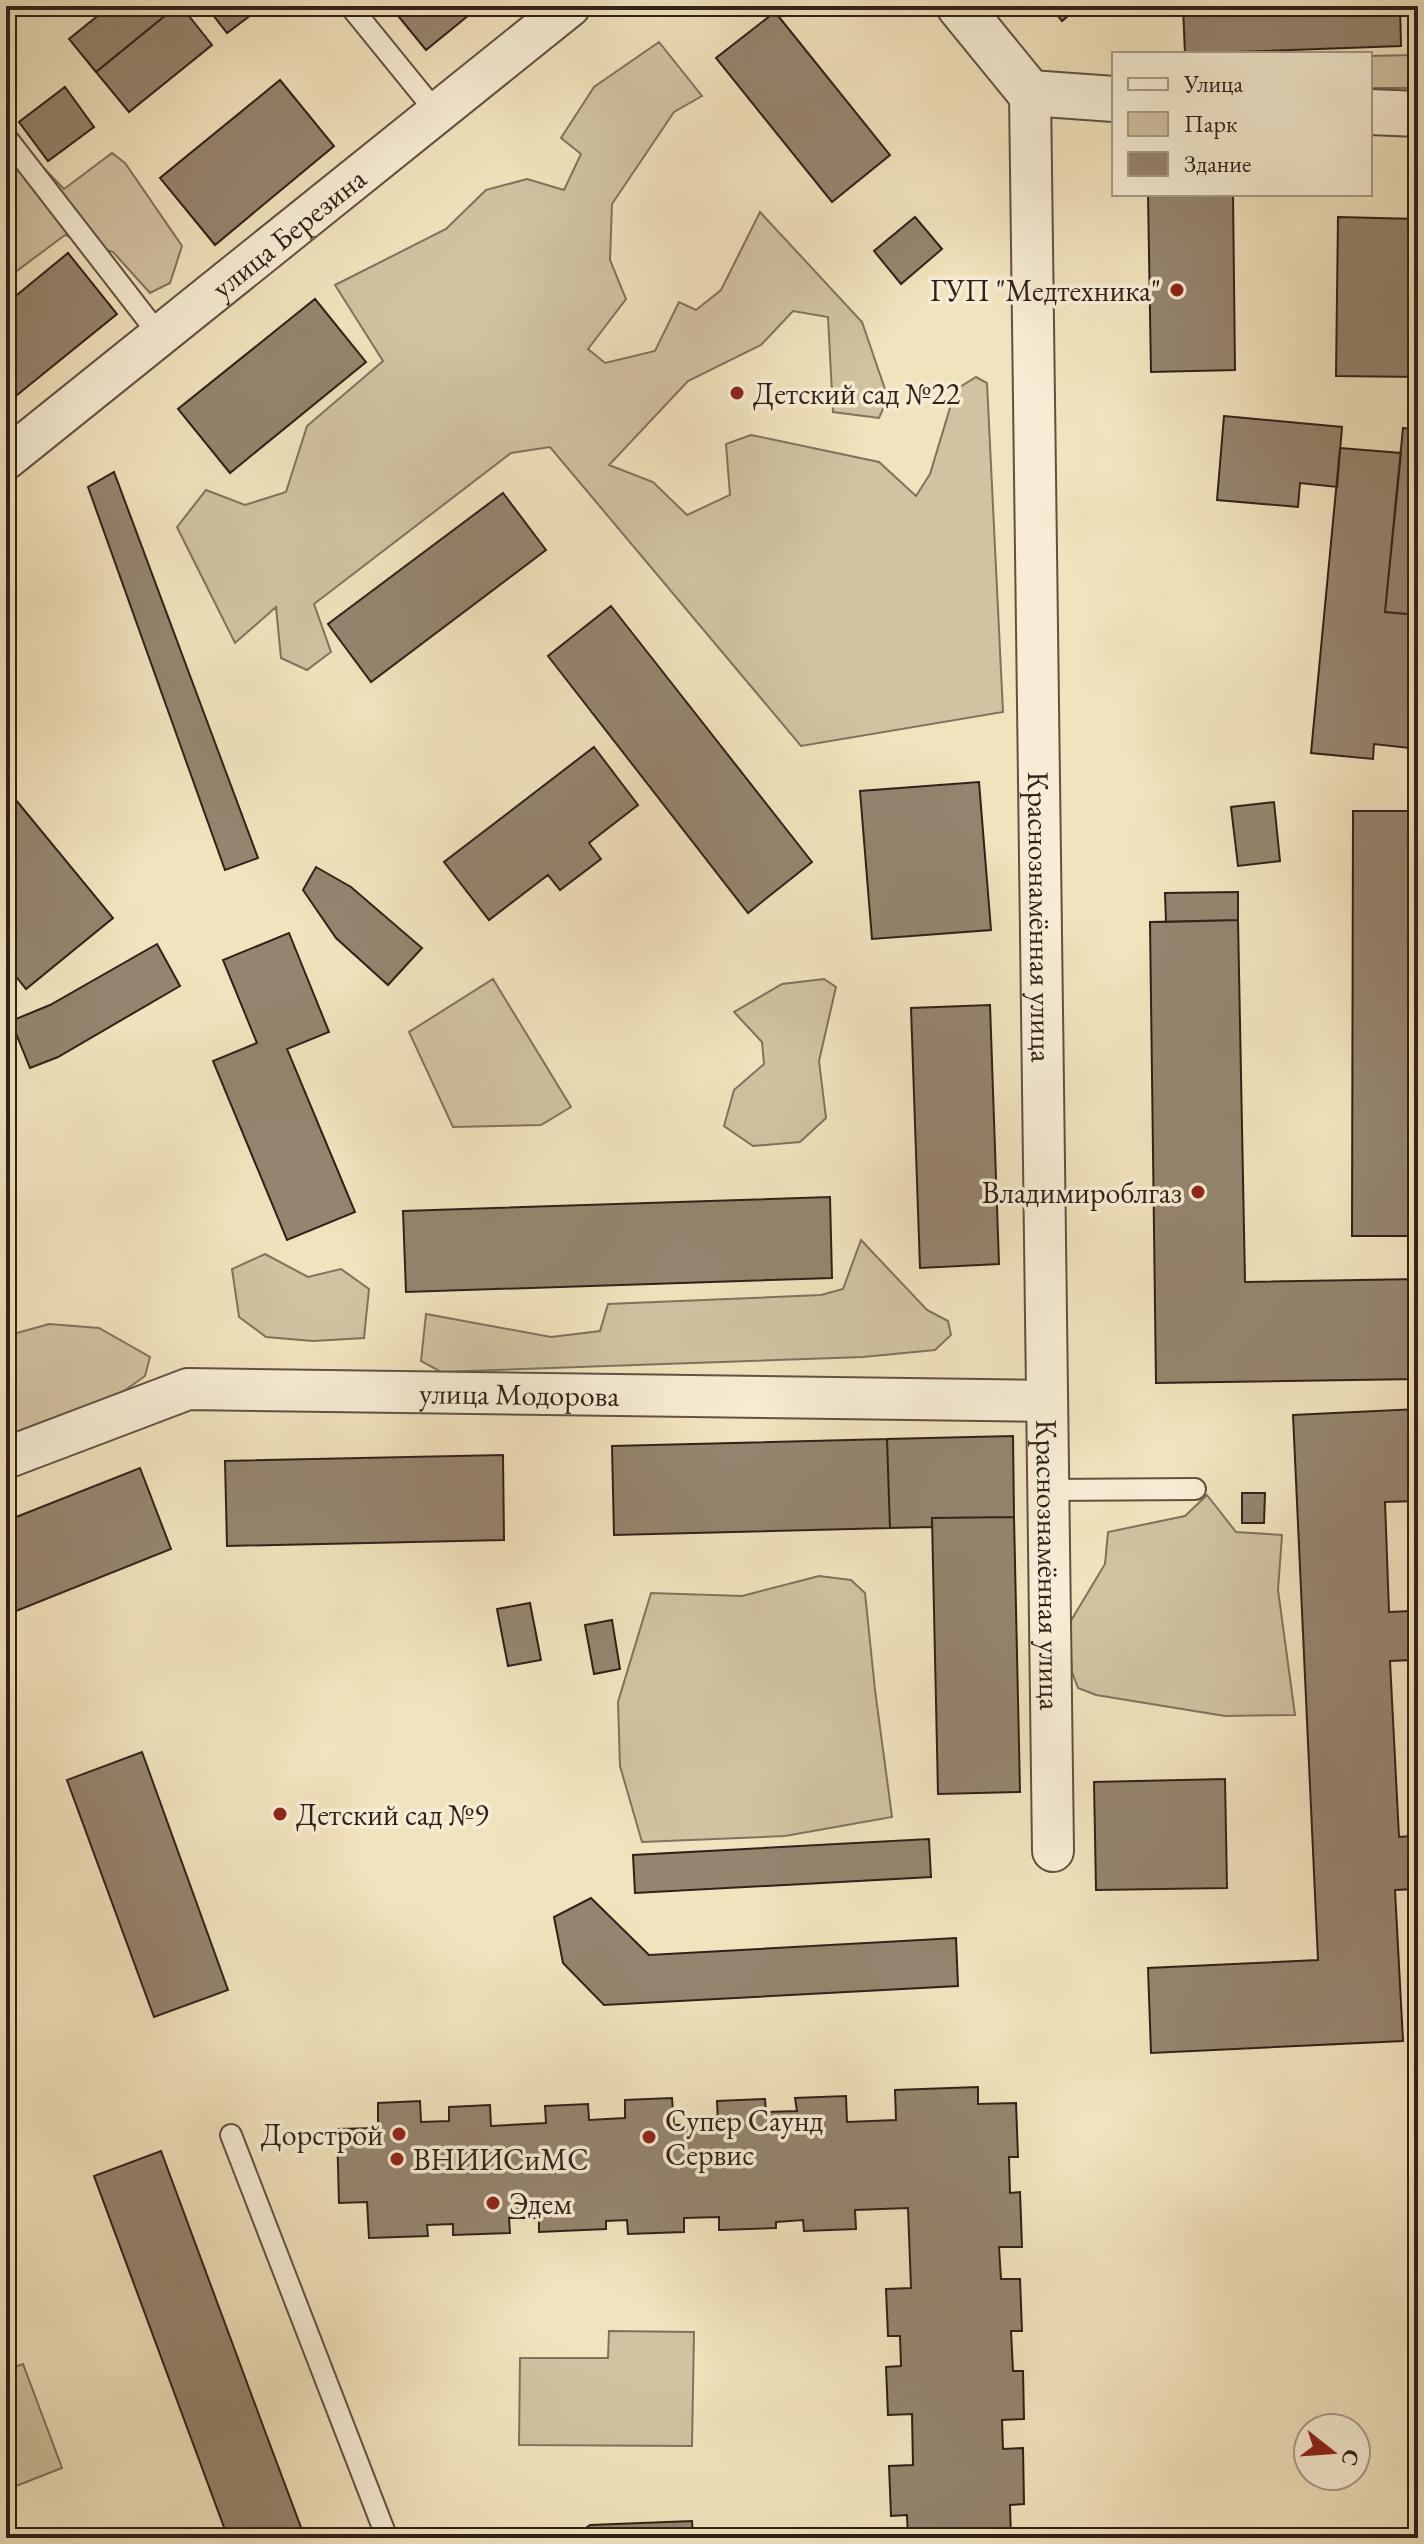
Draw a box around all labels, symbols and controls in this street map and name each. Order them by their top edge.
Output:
legend [1112,52,1372,196]
text: Улица [1183,68,1243,99]
text: Парк [1184,108,1238,139]
text: Здание [1184,148,1251,179]
street label: улица Березина [203,158,374,306]
place label: ГУП "Медтехника" [930,271,1161,310]
marker: ГУП "Медтехника" [1168,281,1186,299]
place label: Детский сад №22 [753,374,961,413]
marker: Детский сад №22 [728,384,746,402]
street label: Краснознамённая улица [1019,771,1062,1063]
place label: Владимироблгаз [982,1173,1182,1212]
marker: Владимироблгаз [1189,1183,1207,1201]
street label: улица Модорова [419,1373,620,1415]
street label: Краснознамённая улица [1028,1419,1071,1711]
place label: Детский сад №9 [296,1795,489,1834]
marker: Детский сад №9 [271,1805,289,1823]
place label: Супер Саунд Сервис [665,2101,824,2174]
place label: Дорстрой [261,2115,383,2154]
marker: Дорстрой [390,2125,408,2143]
marker: Супер Саунд Сервис [640,2128,658,2146]
place label: ВНИИСиМС [413,2140,589,2179]
marker: ВНИИСиМС [388,2150,406,2168]
place label: Эдем [509,2184,572,2223]
marker: Эдем [484,2194,502,2212]
north arrow [1292,2412,1372,2492]
text: С [1334,2446,1367,2469]

